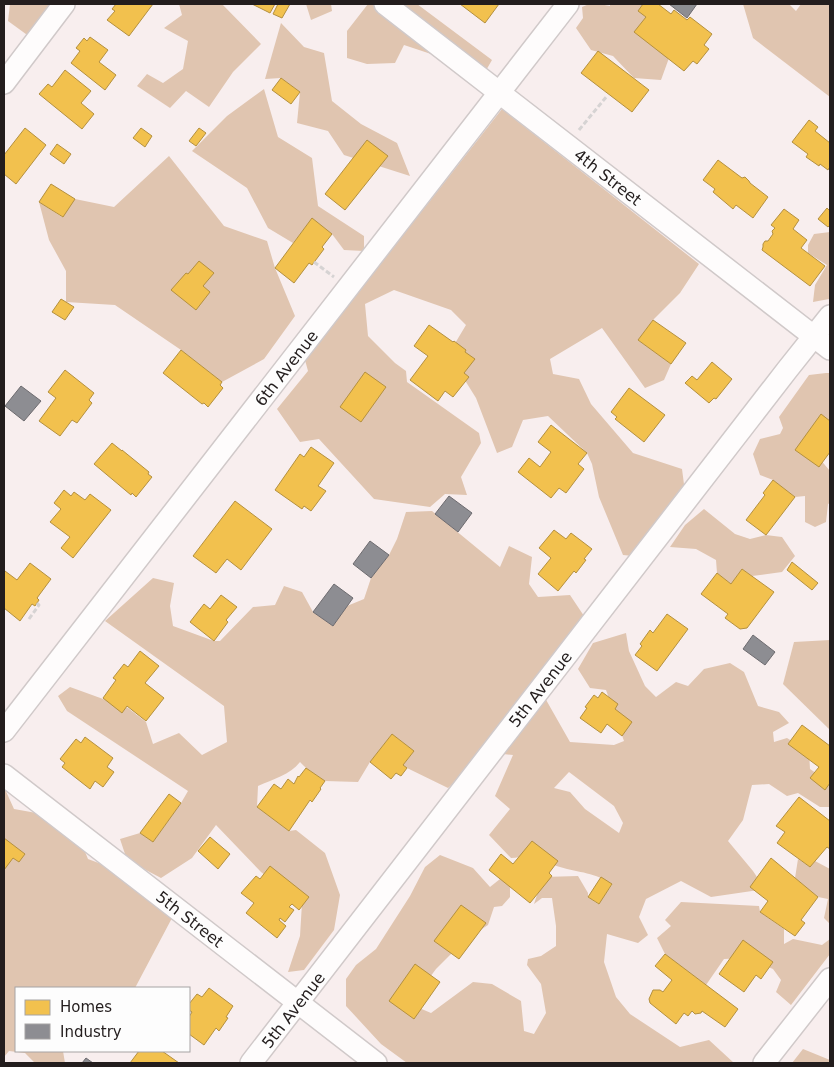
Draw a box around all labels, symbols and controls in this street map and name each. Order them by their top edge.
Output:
street label: 4th Street [570,145,645,210]
street label: 6th Avenue [251,327,322,410]
street label: 5th Avenue [505,648,576,731]
street label: 5th Street [152,887,227,952]
street label: 5th Avenue [258,969,329,1052]
legend [15,987,190,1052]
text: Homes [60,998,112,1016]
text: Industry [60,1023,122,1041]

